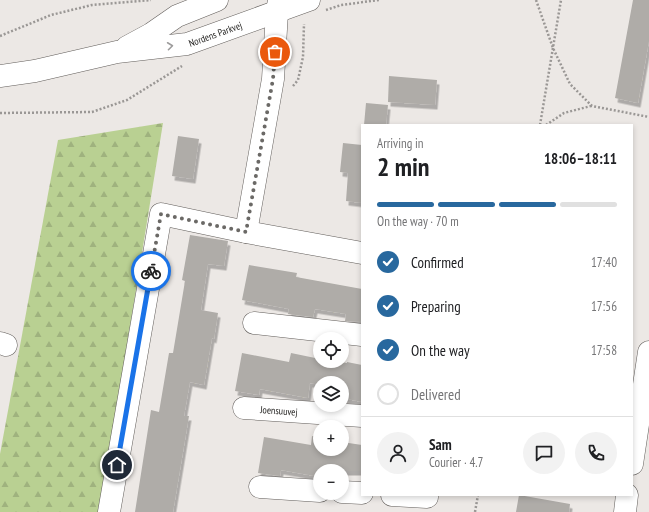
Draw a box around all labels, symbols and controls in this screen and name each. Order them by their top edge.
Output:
street label: Nordens Parkvej [187,18,244,49]
pin [258,35,292,69]
icon: bag [264,41,286,63]
one-way arrow [167,42,173,51]
text: Arriving in [377,135,424,152]
text: 18:06–18:11 [544,149,617,168]
text: 2 min [377,150,430,183]
text: On the way · 70 m [377,213,459,230]
courier [131,251,171,291]
icon: check [377,251,399,273]
text: Confirmed [411,253,464,272]
text: 17:40 [591,254,617,271]
icon: bike [140,260,162,282]
icon: check [377,295,399,317]
text: Preparing [411,297,461,316]
text: 17:56 [591,298,617,315]
map controls [313,332,349,500]
button: locate [313,332,349,368]
icon: check [377,339,399,361]
text: On the way [411,341,470,360]
text: 17:58 [591,342,617,359]
button: layers [313,376,349,412]
text: Delivered [411,385,461,404]
street label: Joensuuvej [259,403,298,418]
button: + [313,420,349,456]
button: person [377,432,419,474]
button: chat [523,432,565,474]
button: phone [575,432,617,474]
text: Sam [429,435,452,454]
pin [100,448,134,482]
icon: home [106,454,128,476]
text: Courier · 4.7 [429,454,483,471]
button: − [313,464,349,500]

